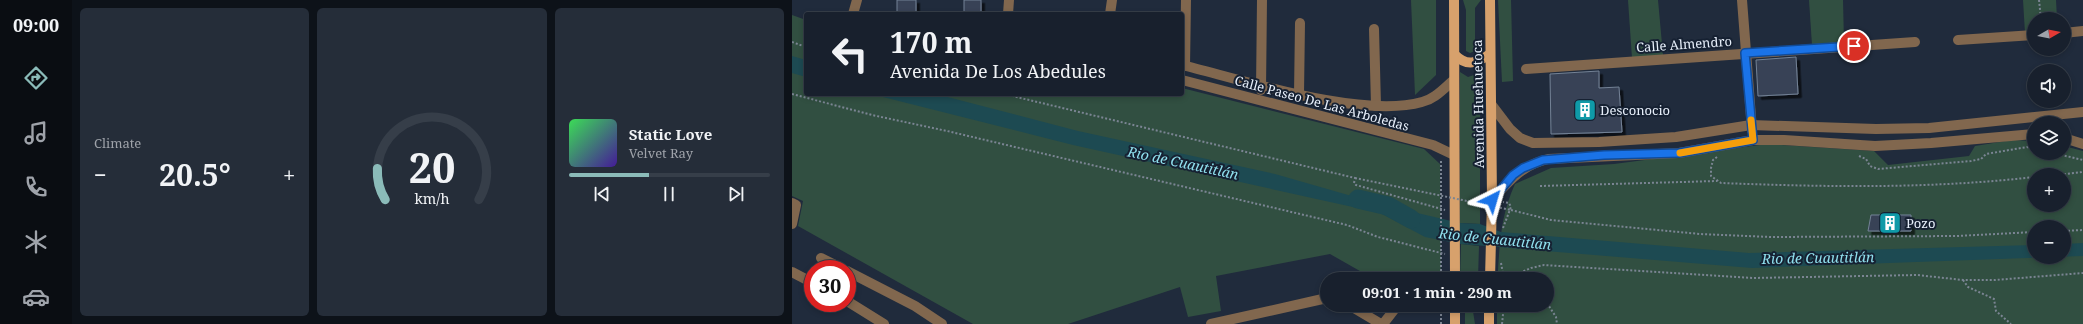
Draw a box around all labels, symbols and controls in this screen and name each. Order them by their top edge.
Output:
north arrow [2027,12,2071,56]
map controls [2027,12,2071,264]
text: 09:00 [13,13,59,37]
text: 170 m [890,23,972,61]
icon: left [824,28,876,80]
pin [1837,29,1871,63]
street label: Calle Almendro [1635,32,1733,56]
icon: arrive [1843,35,1865,57]
street label: Avenida Huehuetoca [1468,39,1488,169]
text: Avenida De Los Abedules [890,59,1106,83]
icon: directions [22,64,50,92]
button: sound [2027,64,2071,108]
street label: Calle Paseo De Las Arboledas [1233,71,1411,135]
building icon: Desconocio [1572,97,1598,123]
place label: Desconocio [1600,101,1670,119]
button: layers [2027,116,2071,160]
icon: music [22,119,50,147]
text: Static Love [629,124,712,144]
text: Climate [94,134,141,152]
text: 20 [408,139,455,195]
water label: Rio de Cuautitlán [1125,141,1241,184]
text: Velvet Ray [629,144,693,162]
text: 20.5° [159,154,231,195]
text: − [94,159,107,189]
text: + [283,159,295,189]
button: + [2027,168,2071,212]
icon: phone [22,173,50,201]
position arrow [1471,179,1513,221]
icon: previous [591,183,613,205]
icon: pause [658,183,680,205]
icon: next [725,183,747,205]
text: km/h [414,189,450,208]
building icon: Pozo [1877,210,1903,236]
place label: Pozo [1906,214,1936,232]
button: − [2027,220,2071,264]
water label: Rio de Cuautitlán [1437,223,1553,254]
icon: climate [22,228,50,256]
water label: Rio de Cuautitlán [1760,247,1875,268]
speed limit sign: 30 [804,260,856,312]
text: 09:01 · 1 min · 290 m [1362,282,1512,302]
icon: car [22,283,50,311]

